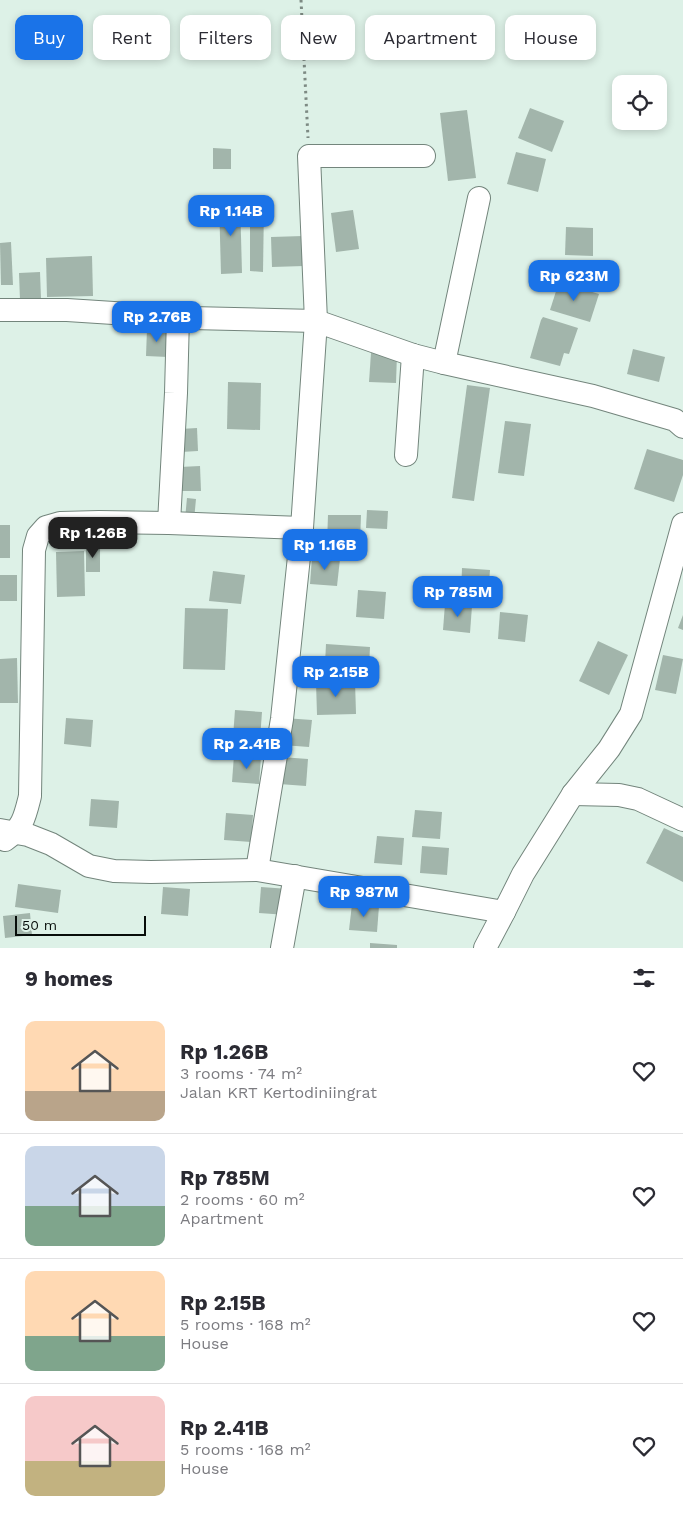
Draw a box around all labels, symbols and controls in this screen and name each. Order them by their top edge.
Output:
chip: Buy [15,15,83,60]
chip: Rent [93,15,170,60]
chip: Filters [180,15,271,60]
chip: New [281,15,355,60]
chip: Apartment [365,15,495,60]
chip: House [505,15,596,60]
map controls [612,75,667,130]
button: locate [612,75,667,130]
pin: Rp 1.14B [179,194,283,237]
text: Rp 1.14B [199,201,263,220]
pin: Rp 623M [528,260,620,302]
text: Rp 623M [539,266,609,285]
pin: Rp 2.76B [105,300,209,343]
text: Rp 2.76B [123,307,191,326]
pin: Rp 1.26B [41,516,145,559]
text: Rp 1.26B [59,523,127,542]
pin: Rp 1.16B [273,528,377,571]
text: Rp 1.16B [293,535,357,554]
pin: Rp 785M [412,576,504,618]
text: Rp 785M [424,582,492,601]
pin: Rp 2.15B [284,656,388,698]
text: Rp 2.15B [303,662,369,681]
pin: Rp 2.41B [195,728,299,770]
text: Rp 2.41B [213,734,281,753]
pin: Rp 987M [318,876,410,918]
text: Rp 987M [329,882,399,901]
scale bar [15,913,146,936]
text: 50 m [22,917,57,933]
icon: filters [630,964,658,992]
text: 9 homes [25,966,113,991]
text: Rp 1.26B [180,1039,268,1064]
icon: home [65,1041,125,1101]
icon: heart [630,1057,658,1085]
text: 3 rooms · 74 m² [180,1064,302,1083]
text: Jalan KRT Kertodiniingrat [180,1083,377,1102]
text: Rp 785M [180,1165,270,1190]
icon: home [65,1166,125,1226]
icon: heart [630,1182,658,1210]
text: 2 rooms · 60 m² [180,1190,305,1209]
text: Apartment [180,1209,263,1228]
text: Rp 2.15B [180,1290,266,1315]
icon: home [65,1291,125,1351]
icon: heart [630,1307,658,1335]
text: 5 rooms · 168 m² [180,1315,311,1334]
text: House [180,1334,229,1353]
text: Rp 2.41B [180,1415,269,1440]
icon: home [65,1416,125,1476]
icon: heart [630,1432,658,1460]
text: 5 rooms · 168 m² [180,1440,311,1459]
text: House [180,1459,229,1478]

